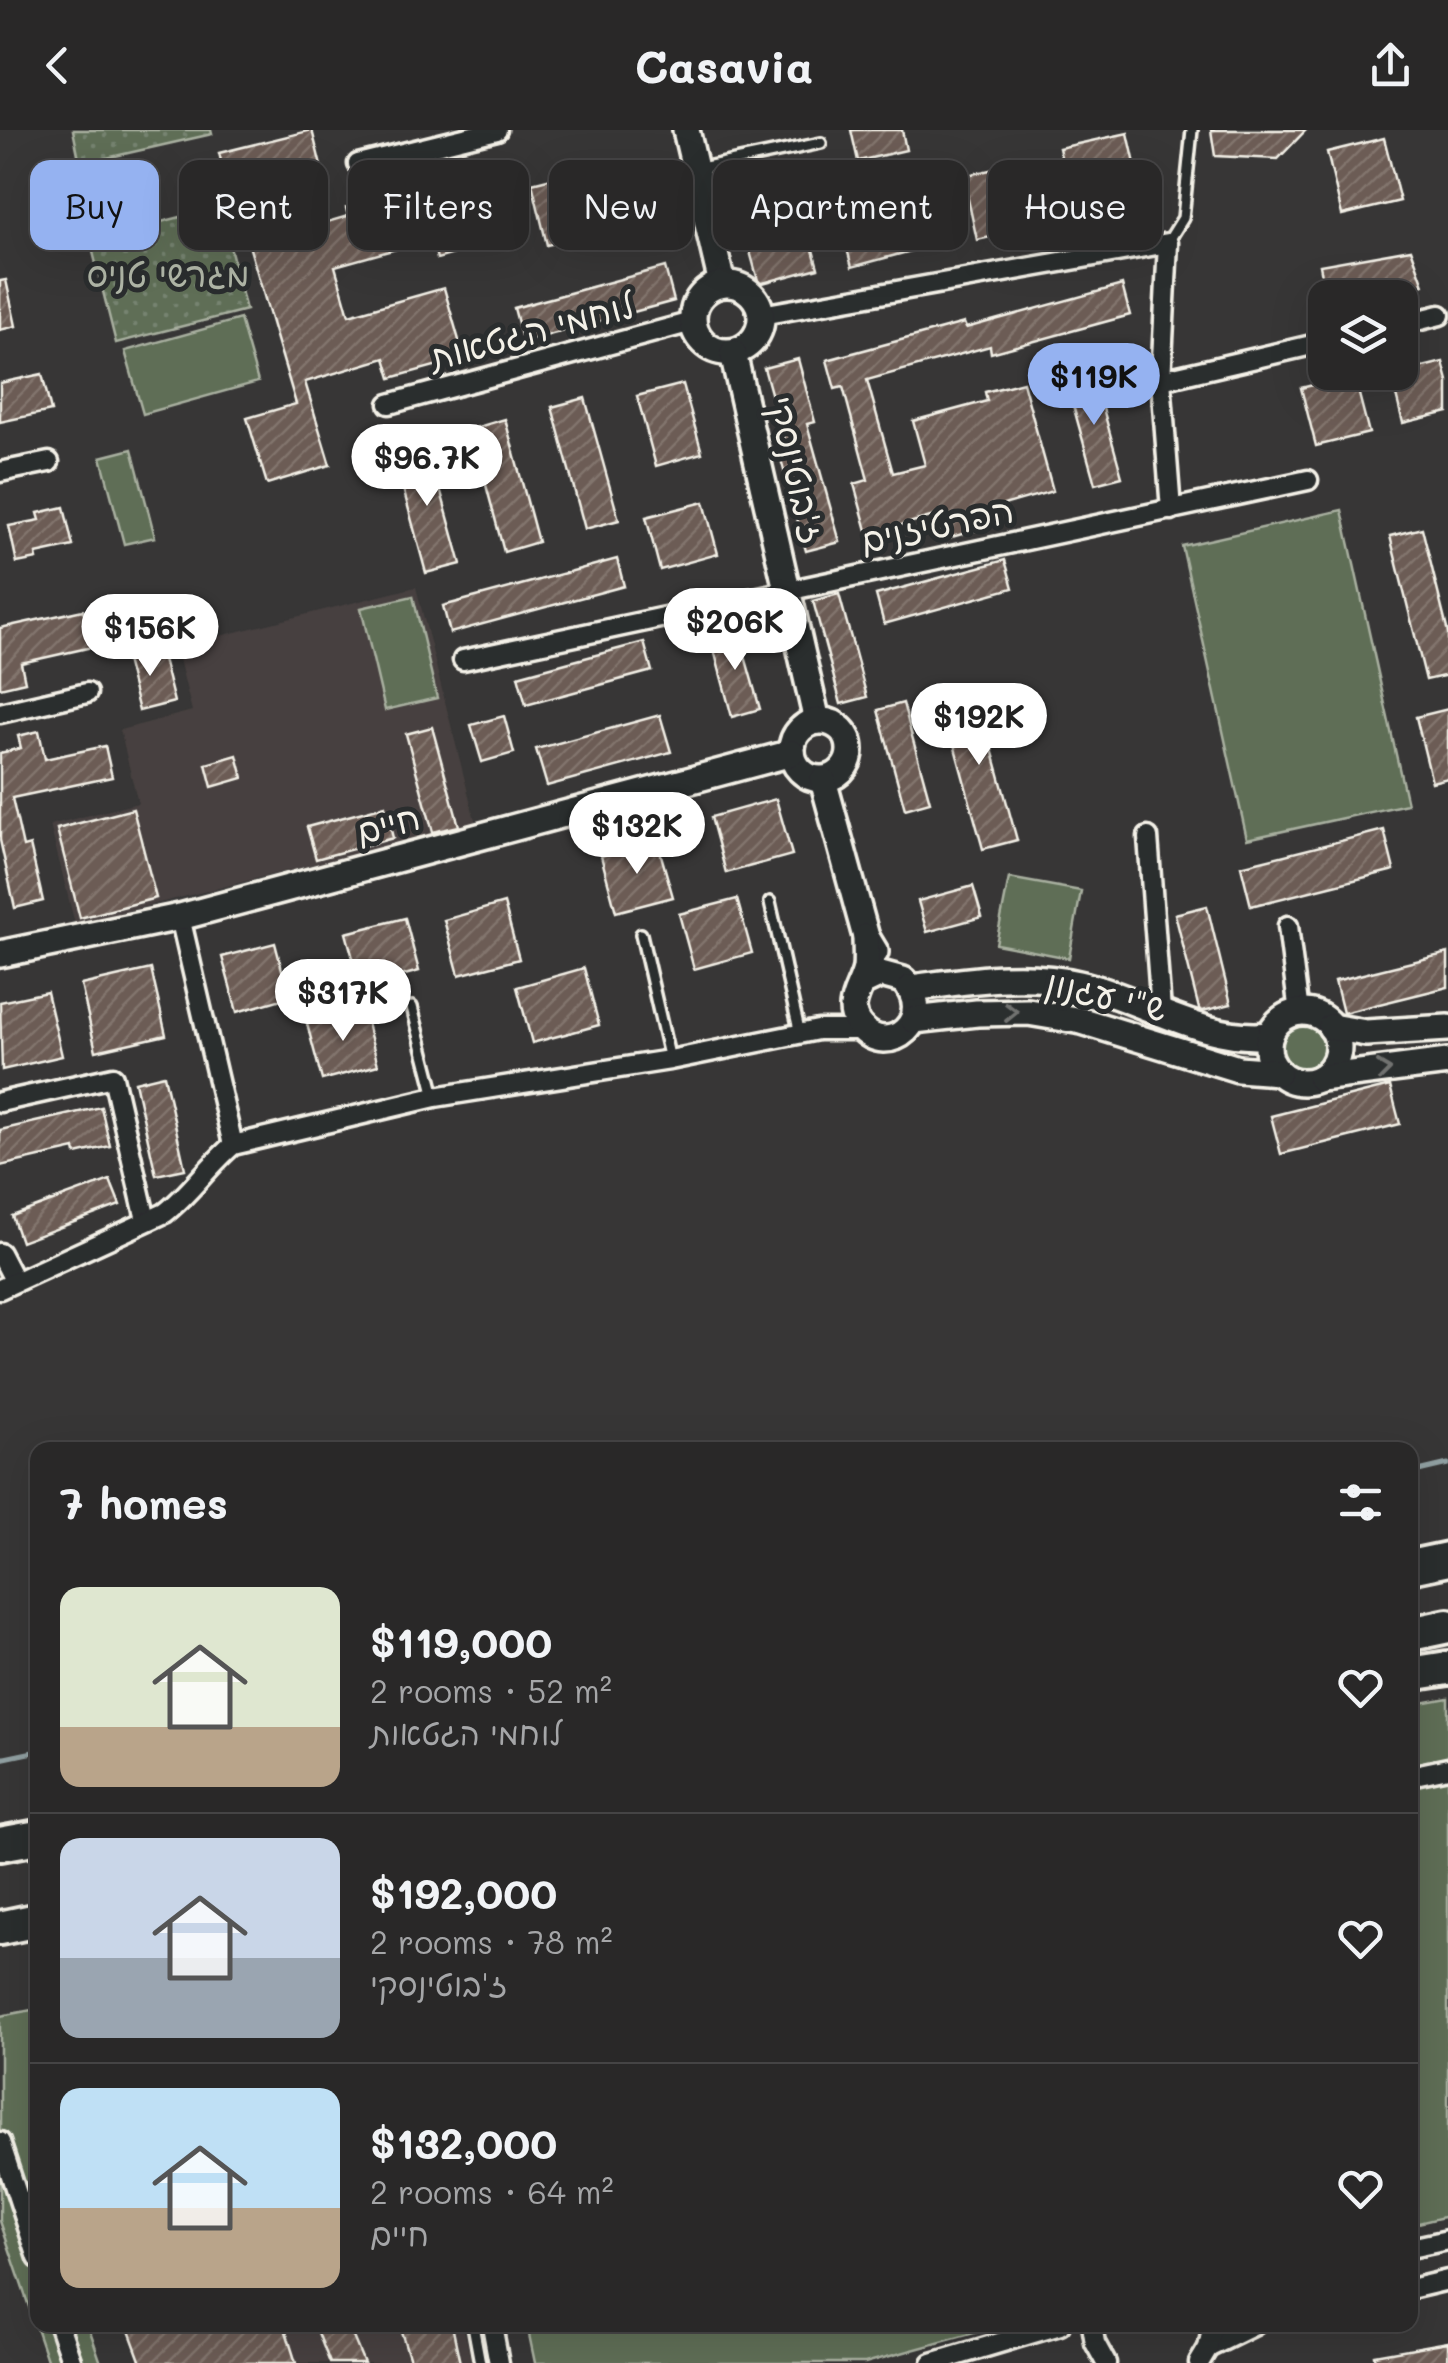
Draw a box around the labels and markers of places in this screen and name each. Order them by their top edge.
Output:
pin: $119K [1024,343,1164,428]
pin: $96.7K [346,424,508,509]
pin: $206K [665,588,805,673]
pin: $156K [80,594,220,679]
pin: $192K [909,683,1049,768]
pin: $132K [567,792,707,877]
pin: $317K [273,959,413,1044]

